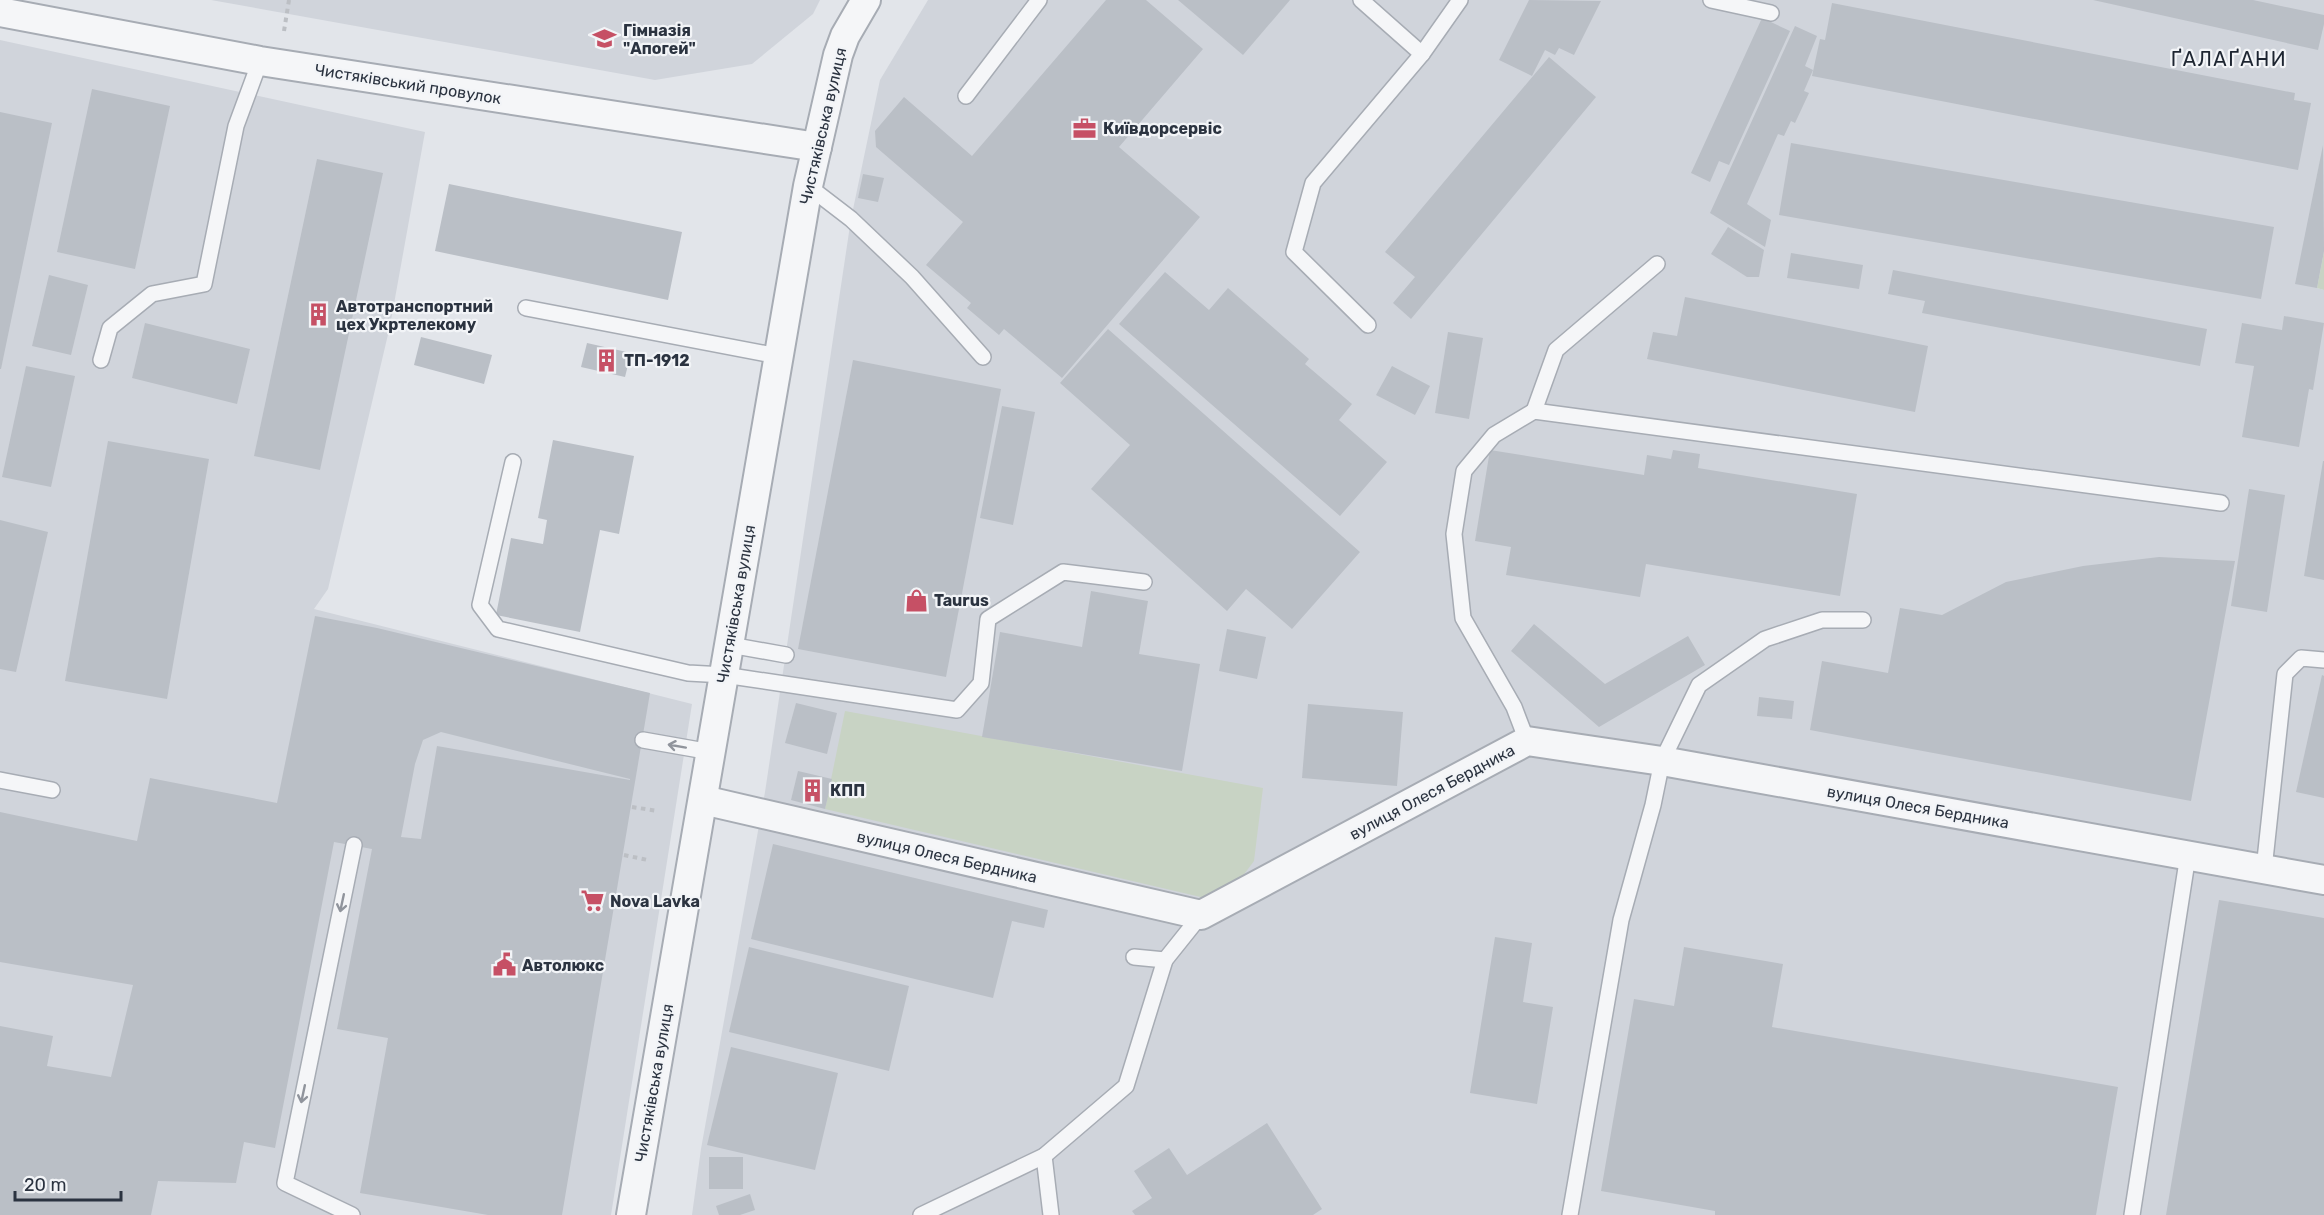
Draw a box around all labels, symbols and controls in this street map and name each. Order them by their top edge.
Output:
place label: Гімназія "Апогей" [623,21,696,58]
school or university icon: Гімназія "Апогей" [592,26,618,52]
street label: Чистяківська вулиця [796,46,850,206]
district label: ҐАЛАҐАНИ [2171,47,2287,71]
street label: Чистяківський провулок [313,60,503,108]
office icon: Київдорсервіс [1072,115,1098,141]
place label: Київдорсервіс [1103,119,1222,138]
place label: Автотранспортний цех Укртелекому [336,297,493,334]
building icon: Автотранспортний цех Укртелекому [305,302,331,328]
building icon: ТП-1912 [593,347,619,373]
place label: ТП-1912 [624,351,690,370]
street label: Чистяківська вулиця [713,523,759,685]
shop icon: Taurus [903,587,929,613]
place label: Taurus [934,591,989,610]
one-way arrow [668,740,687,751]
street label: вулиця Олеся Бердника [1346,740,1518,844]
building icon: КПП [799,777,825,803]
place label: КПП [830,781,865,800]
street label: вулиця Олеся Бердника [1826,782,2010,832]
street label: вулиця Олеся Бердника [855,827,1039,887]
supermarket icon: Nova Lavka [579,888,605,914]
one-way arrow [336,892,347,912]
place label: Nova Lavka [610,892,700,911]
public building icon: Автолюкс [491,952,517,978]
place label: Автолюкс [522,956,604,975]
street label: Чистяківська вулиця [631,1002,677,1164]
one-way arrow [297,1083,308,1103]
scale bar [15,1164,122,1202]
text: 20 m [24,1174,66,1196]

